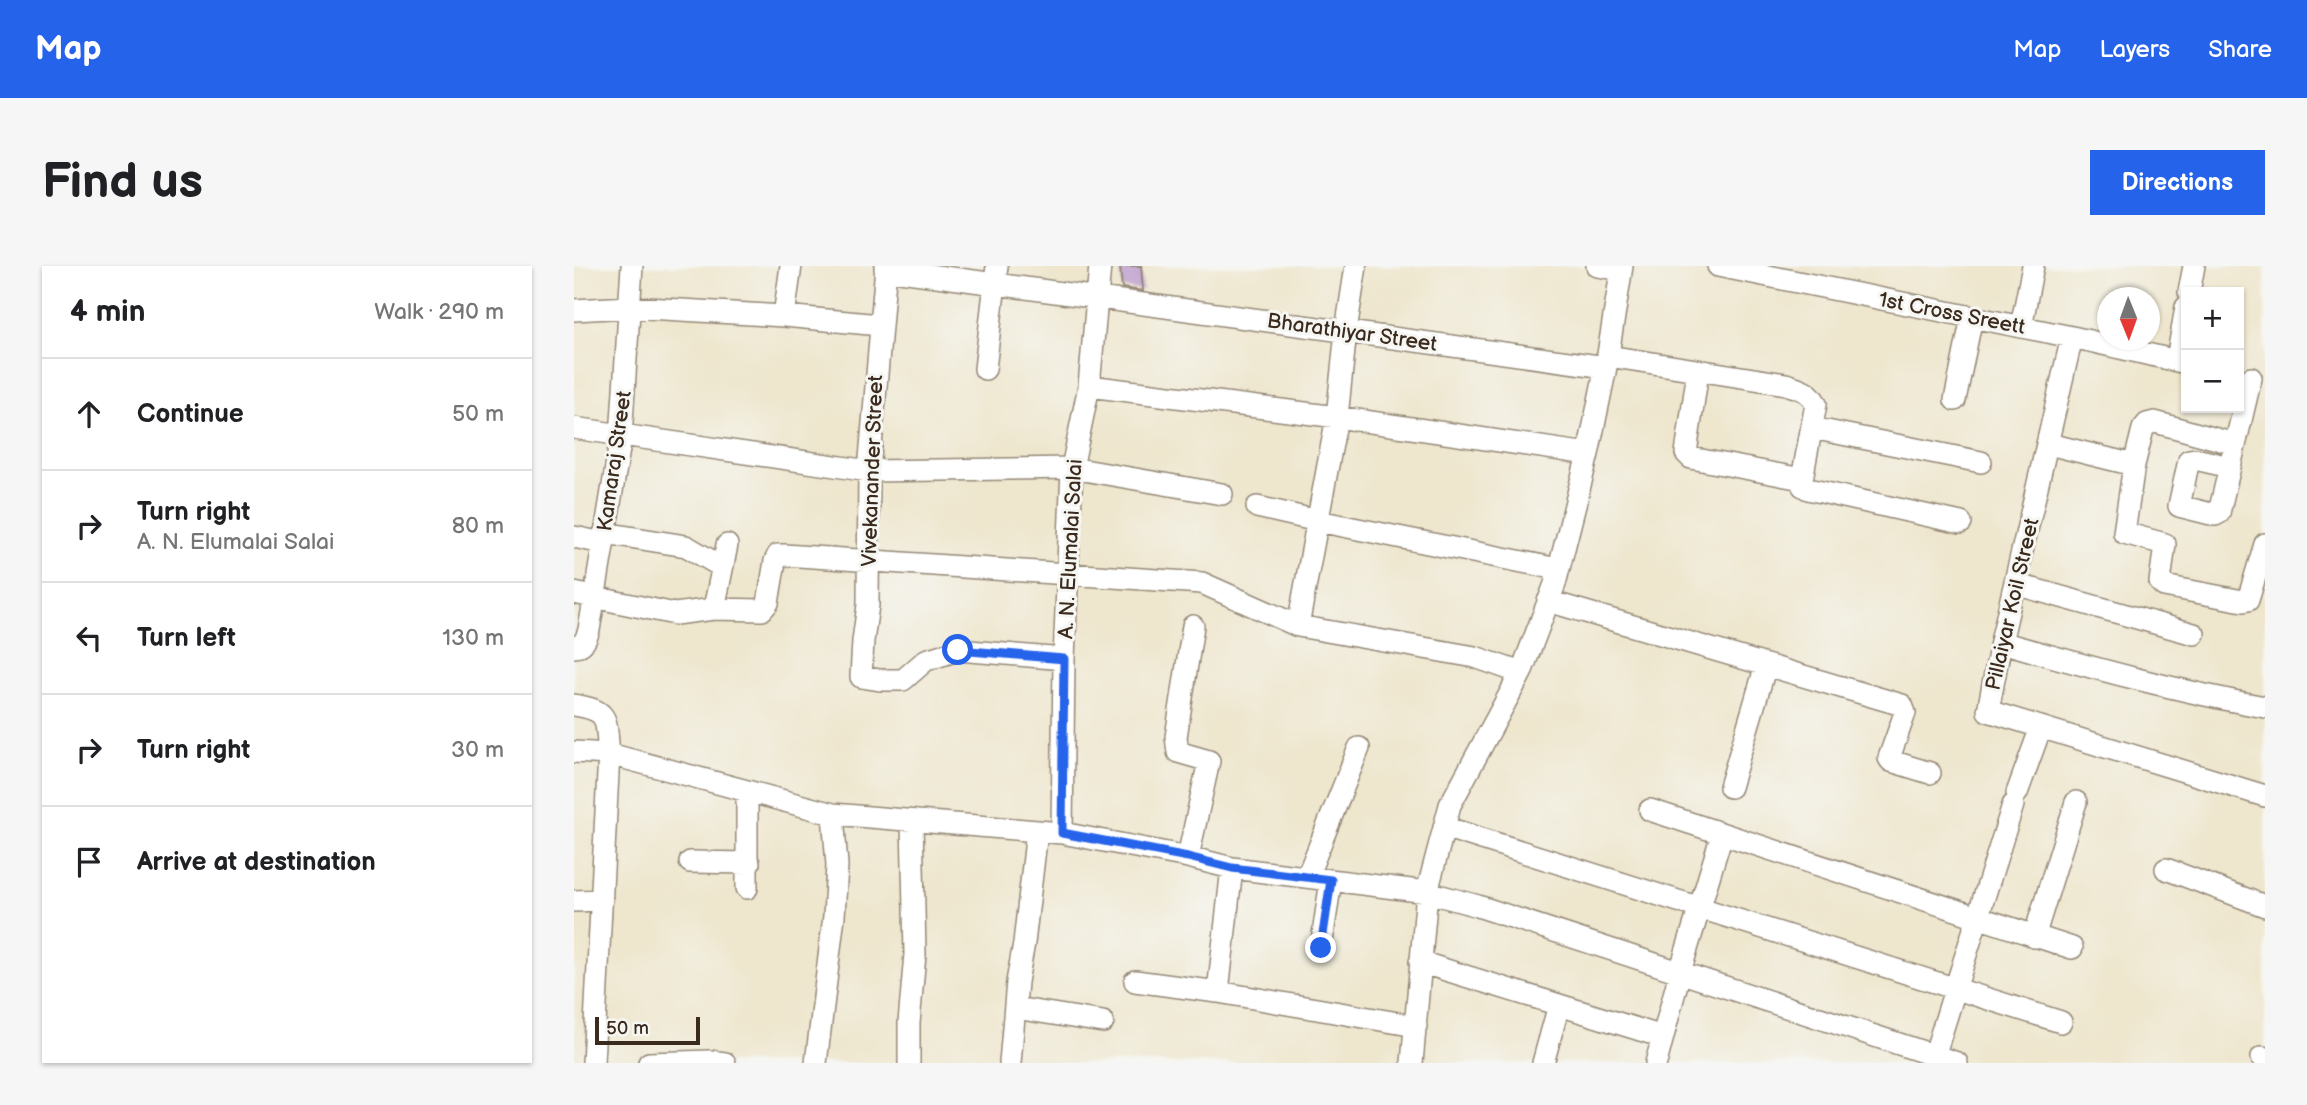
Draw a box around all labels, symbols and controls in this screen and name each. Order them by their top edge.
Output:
text: Map [35,29,101,69]
text: Map [2013,35,2061,64]
text: Layers [2099,35,2170,64]
text: Share [2208,35,2272,64]
button: Directions [2090,150,2265,215]
text: Find us [42,153,203,212]
street label: 1st Cross Sreett [1877,287,2028,340]
north arrow [2097,287,2160,350]
map controls [2181,287,2244,413]
button: + [2181,287,2244,350]
text: 4 min [70,294,145,330]
text: Walk · 290 m [374,298,504,326]
street label: Bharathiyar Street [1265,308,1439,357]
button: − [2181,350,2244,413]
street label: Vivekanander Street [857,374,888,567]
street label: Kamaraj Street [592,389,637,533]
icon: ahead [70,395,108,433]
text: Continue [137,399,244,430]
text: 50 m [452,400,504,428]
street label: A. N. Elumalai Salai [1053,458,1088,640]
text: Turn right [137,497,250,528]
icon: right [70,507,108,545]
text: 80 m [452,512,504,540]
street label: Pillaiyar Koil Street [1981,515,2045,693]
text: A. N. Elumalai Salai [137,528,334,556]
icon: left [70,619,108,657]
text: Turn left [137,623,236,654]
text: 130 m [442,624,504,652]
route start [942,634,973,665]
icon: right [70,731,108,769]
text: Turn right [137,735,250,766]
text: 30 m [451,736,504,764]
icon: arrive [70,843,108,881]
text: Arrive at destination [137,847,376,878]
route end [1305,932,1336,963]
scale bar [595,1014,700,1046]
text: 50 m [606,1017,649,1040]

